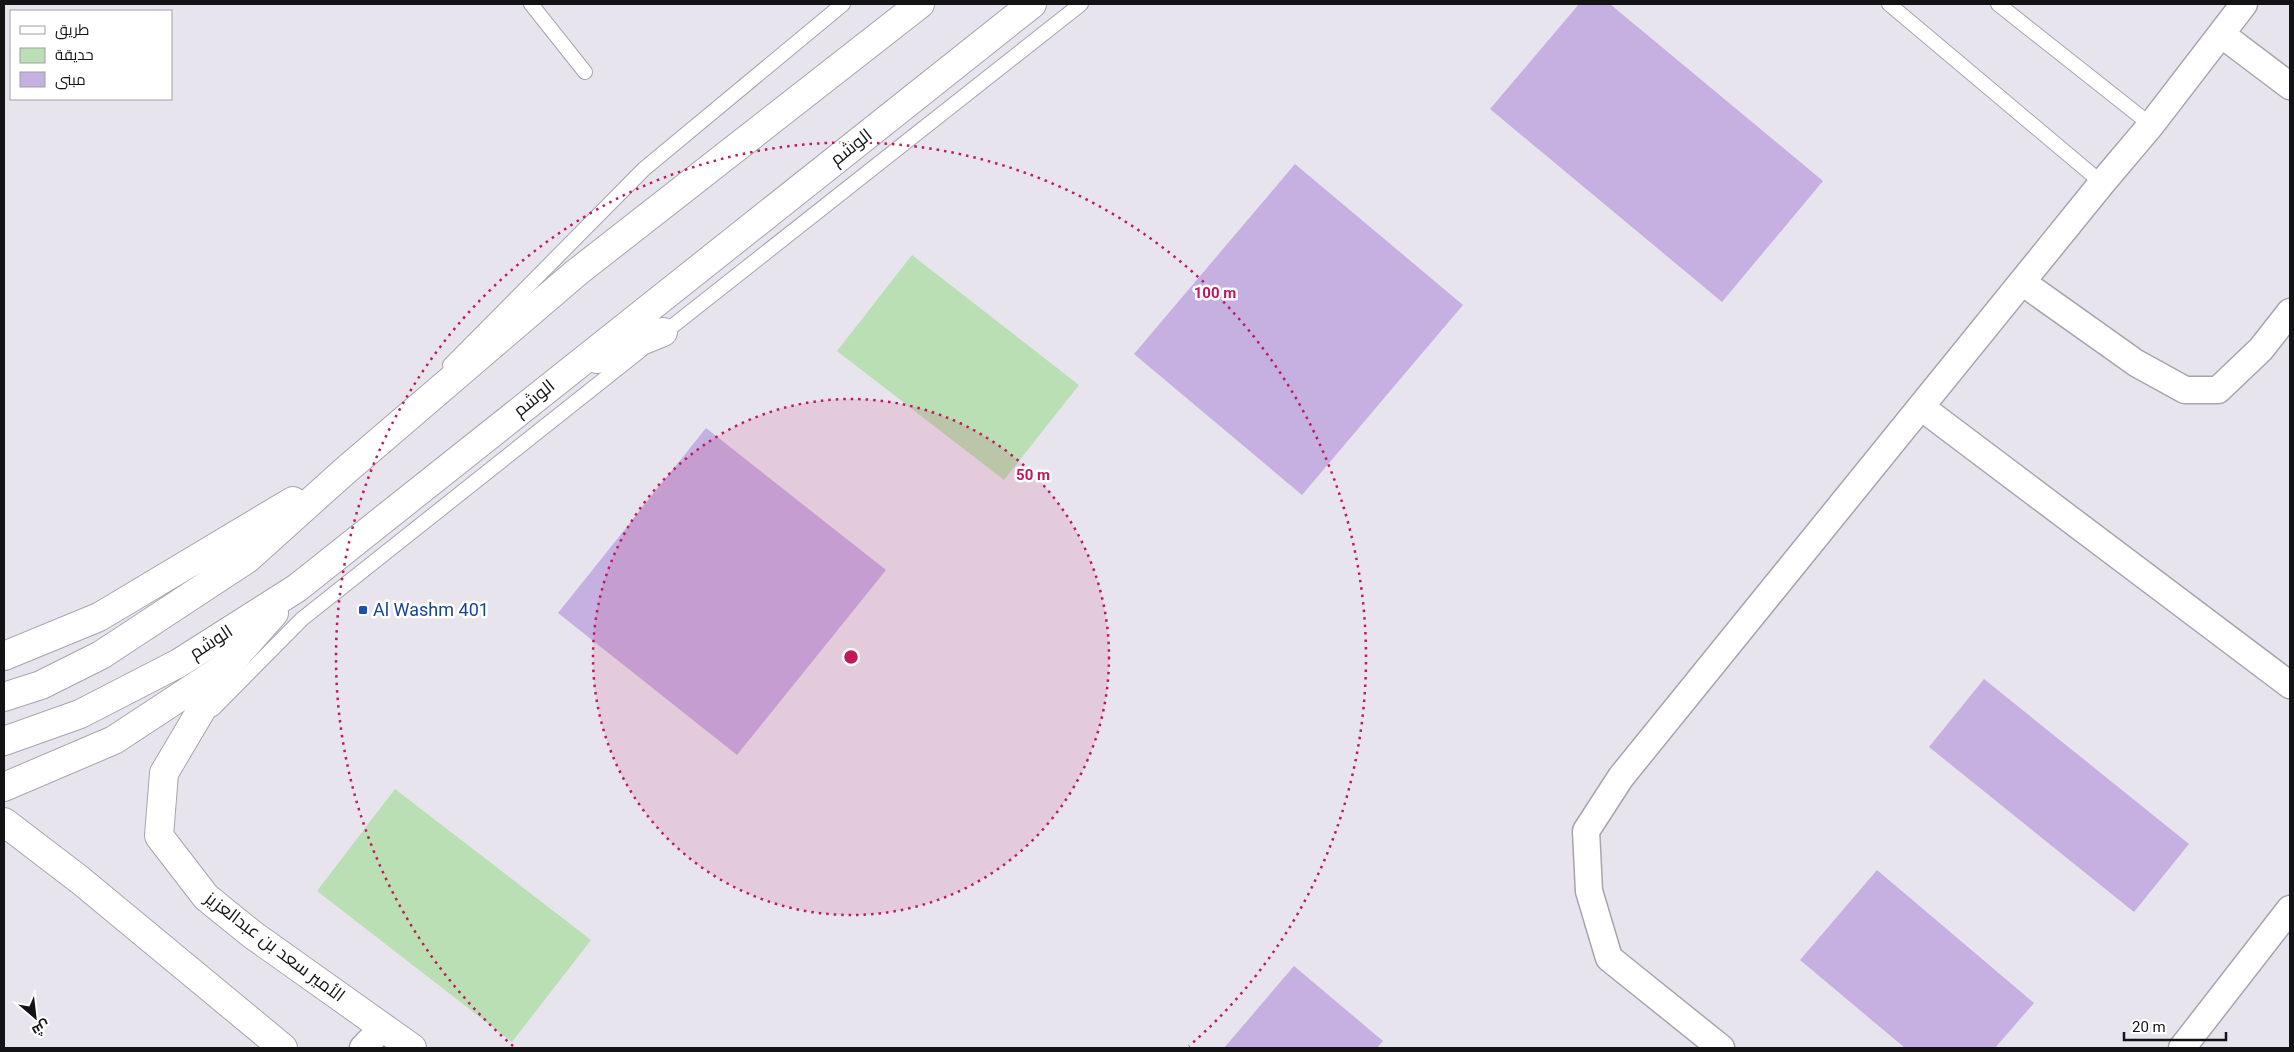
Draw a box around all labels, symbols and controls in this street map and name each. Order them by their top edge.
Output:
legend [10,10,172,100]
text: طريق [55,21,89,40]
text: حديقة [55,46,94,64]
text: مبنى [55,71,86,90]
street label: الوشم [826,124,877,171]
text: 100 m [1194,284,1236,302]
street label: الوشم [509,375,560,422]
text: 50 m [1016,466,1050,484]
place label: Al Washm 401 [373,599,489,620]
marker: Al Washm 401 [357,604,369,616]
street label: الوشم [185,620,237,665]
centre of rings [842,648,860,666]
street label: الأمير سعد بن عبدالعزيز [200,887,349,1007]
north arrow [10,992,60,1042]
scale bar [2124,1010,2226,1042]
text: ش [29,1016,53,1040]
text: 20 m [2132,1018,2166,1036]

